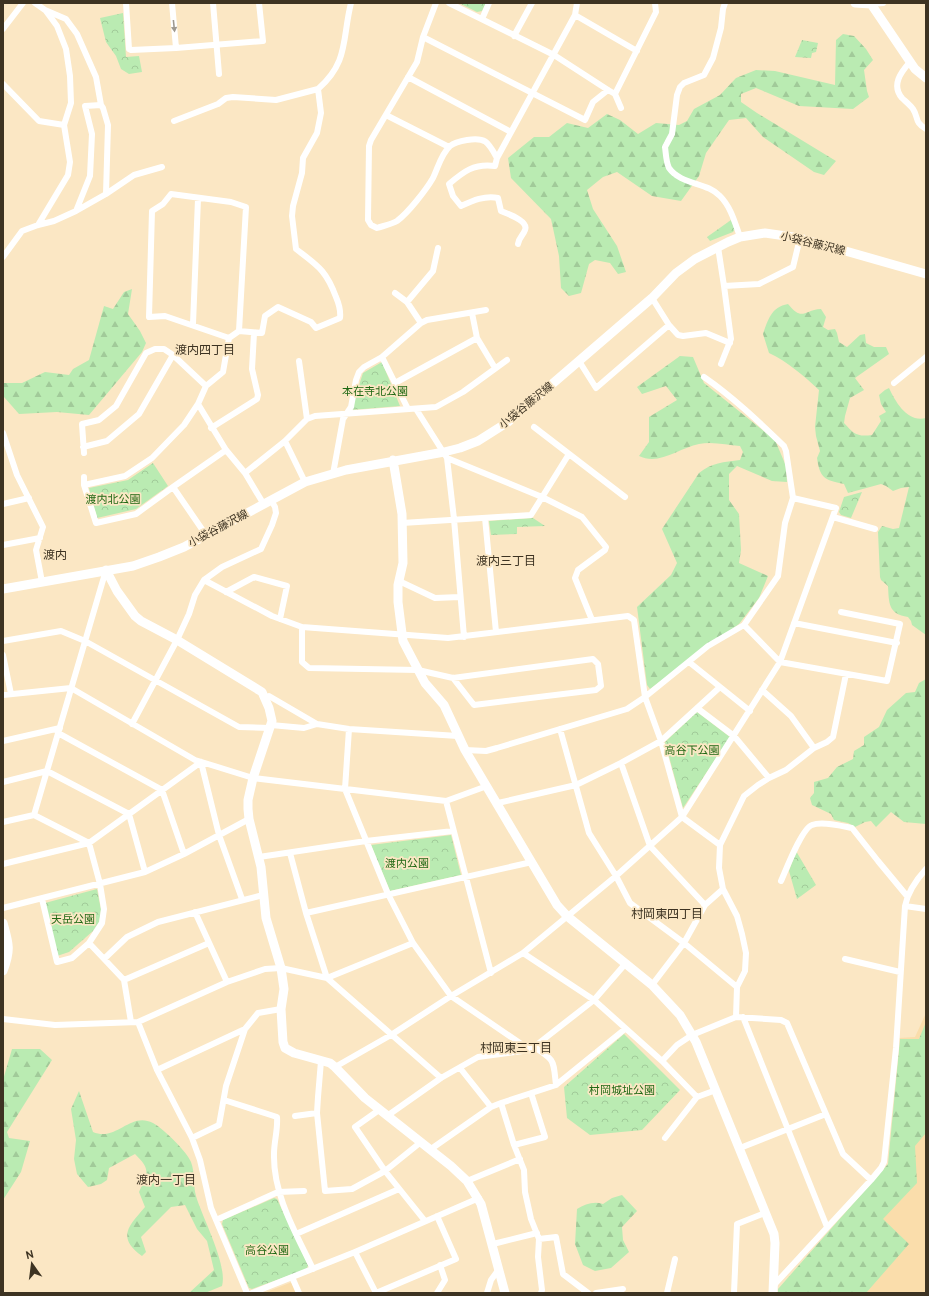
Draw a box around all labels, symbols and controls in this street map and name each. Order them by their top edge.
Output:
one-way arrow [171,20,177,32]
street label: 小袋谷藤沢線 [779,229,846,259]
district label: 渡内四丁目 [175,343,235,359]
street label: 小袋谷藤沢線 [497,380,557,432]
park label: 本在寺北公園 [342,385,408,399]
park label: 渡内北公園 [86,493,141,507]
street label: 小袋谷藤沢線 [186,507,251,551]
district label: 渡内 [43,548,67,564]
district label: 渡内三丁目 [476,554,536,570]
park label: 高谷下公園 [665,744,720,758]
park label: 渡内公園 [385,857,429,871]
district label: 村岡東四丁目 [631,907,703,923]
park label: 天岳公園 [51,913,95,927]
district label: 村岡東三丁目 [480,1041,552,1057]
park label: 村岡城址公園 [589,1084,655,1098]
district label: 渡内一丁目 [136,1173,196,1189]
north arrow [12,1244,52,1284]
park label: 高谷公園 [245,1244,289,1258]
text: N [24,1248,35,1263]

